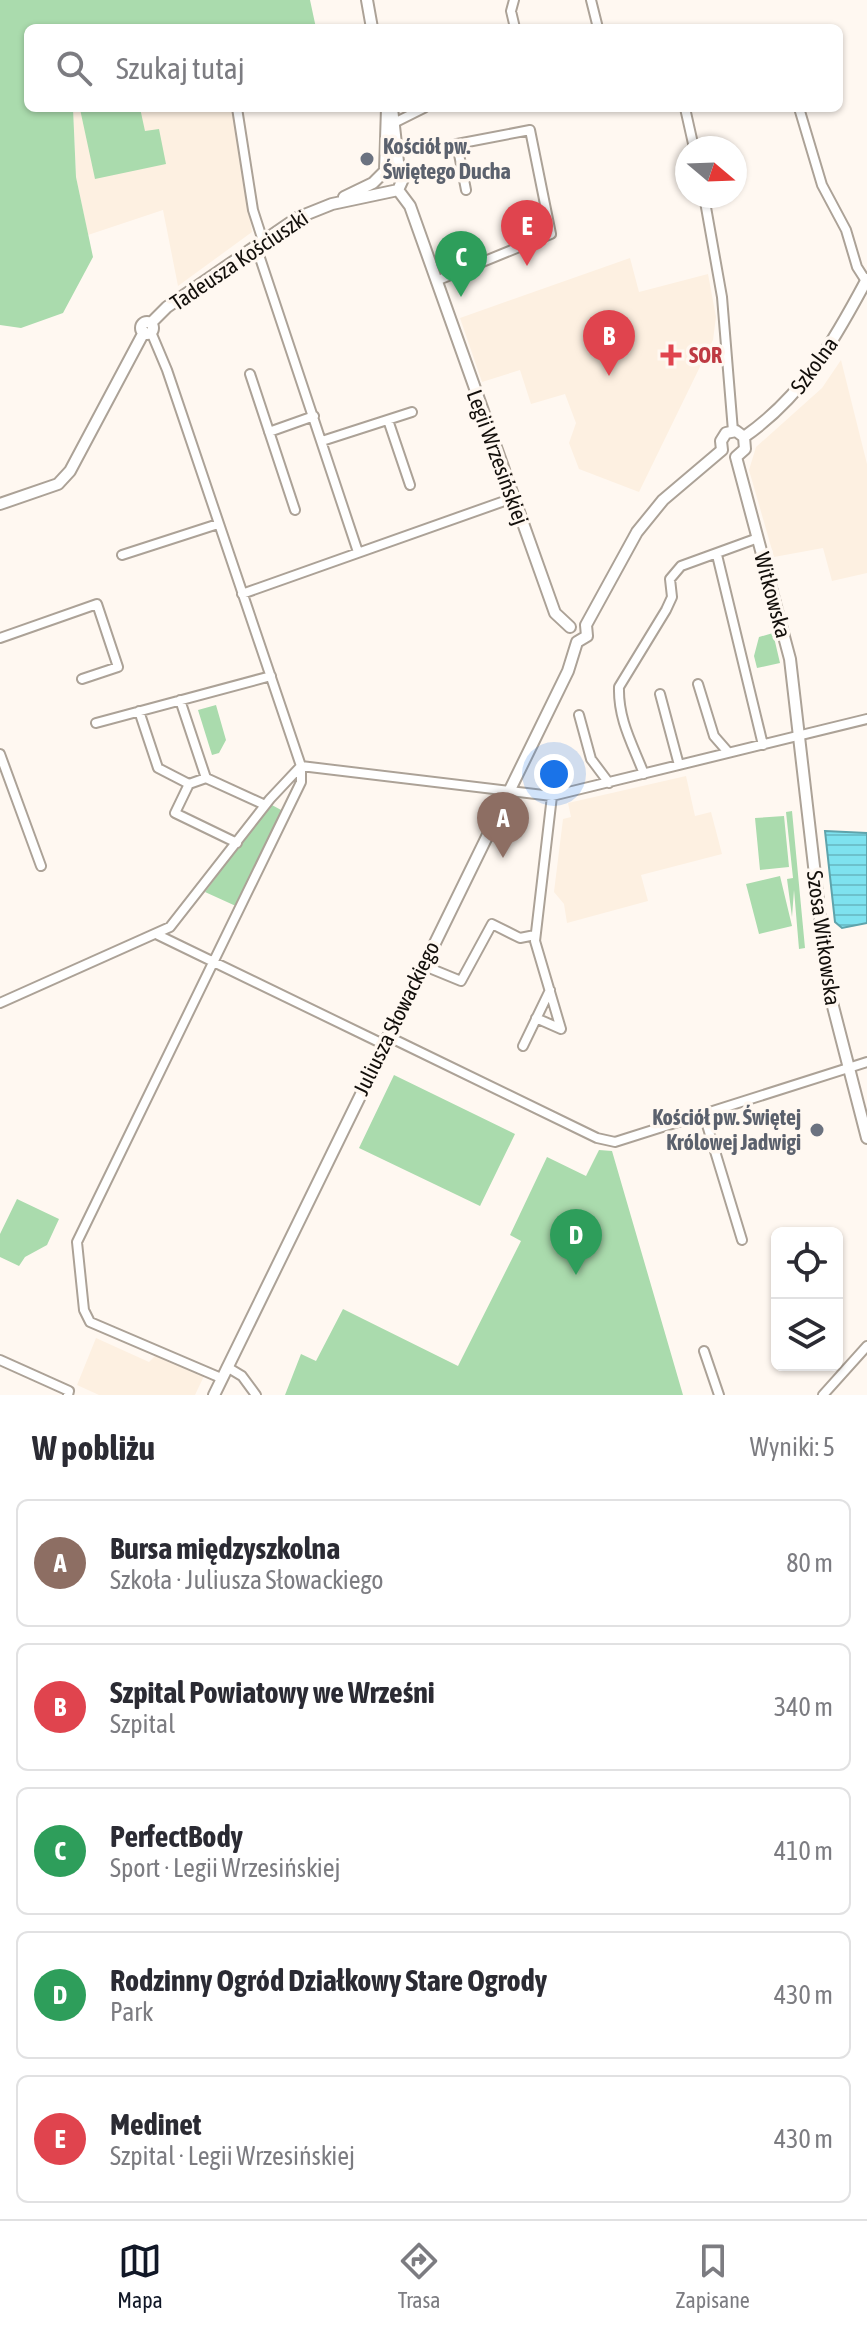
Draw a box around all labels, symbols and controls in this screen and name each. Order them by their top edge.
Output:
search box [24,24,843,112]
icon: search [52,46,96,90]
text: Szukaj tutaj [116,51,245,85]
place label: Kościół pw. Świętego Ducha [383,133,511,184]
north arrow [675,136,747,208]
marker: Kościół pw. Świętego Ducha [358,150,376,168]
pin: E [501,200,553,266]
street label: Tadeusza Kościuszki [165,204,313,316]
pin: C [435,231,487,297]
pin: B [583,310,635,376]
street label: Szkolna [785,332,843,398]
place label: SOR [689,342,722,368]
marker: SOR [660,344,682,366]
street label: Legii Wrzesińskiej [462,386,534,528]
street label: Witkowska [749,549,797,641]
your location [534,754,574,794]
pin: A [477,792,529,858]
street label: Szosa Witkowska [802,869,846,1007]
street label: Juliusza Słowackiego [348,937,444,1099]
place label: Kościół pw. Świętej Królowej Jadwigi [652,1104,801,1155]
marker: Kościół pw. Świętej Królowej Jadwigi [808,1121,826,1139]
pin: D [550,1209,602,1275]
map controls [771,1227,843,1371]
button: locate [771,1227,843,1299]
button: layers [771,1299,843,1371]
text: W pobliżu [32,1428,155,1467]
text: Wyniki: 5 [750,1432,835,1462]
text: Bursa międzyszkolna [110,1531,340,1565]
text: A [54,1548,66,1578]
text: 80 m [786,1548,833,1578]
text: Szkoła · Juliusza Słowackiego [110,1565,383,1595]
text: Szpital Powiatowy we Wrześni [110,1675,435,1709]
text: B [54,1692,66,1722]
text: 340 m [774,1692,833,1722]
text: Szpital [110,1709,175,1739]
text: PerfectBody [110,1819,243,1853]
text: C [54,1836,66,1866]
text: 410 m [774,1836,833,1866]
text: Sport · Legii Wrzesińskiej [110,1853,340,1883]
text: Rodzinny Ogród Działkowy Stare Ogrody [110,1963,547,1997]
text: D [53,1980,67,2010]
text: 430 m [774,1980,833,2010]
text: Park [110,1997,153,2027]
text: Medinet [110,2107,202,2141]
text: E [54,2124,66,2154]
text: 430 m [774,2124,833,2154]
text: Szpital · Legii Wrzesińskiej [110,2141,355,2171]
tab: Mapa [117,2239,163,2313]
tab: Trasa [397,2239,441,2313]
tab: Zapisane [676,2239,750,2313]

